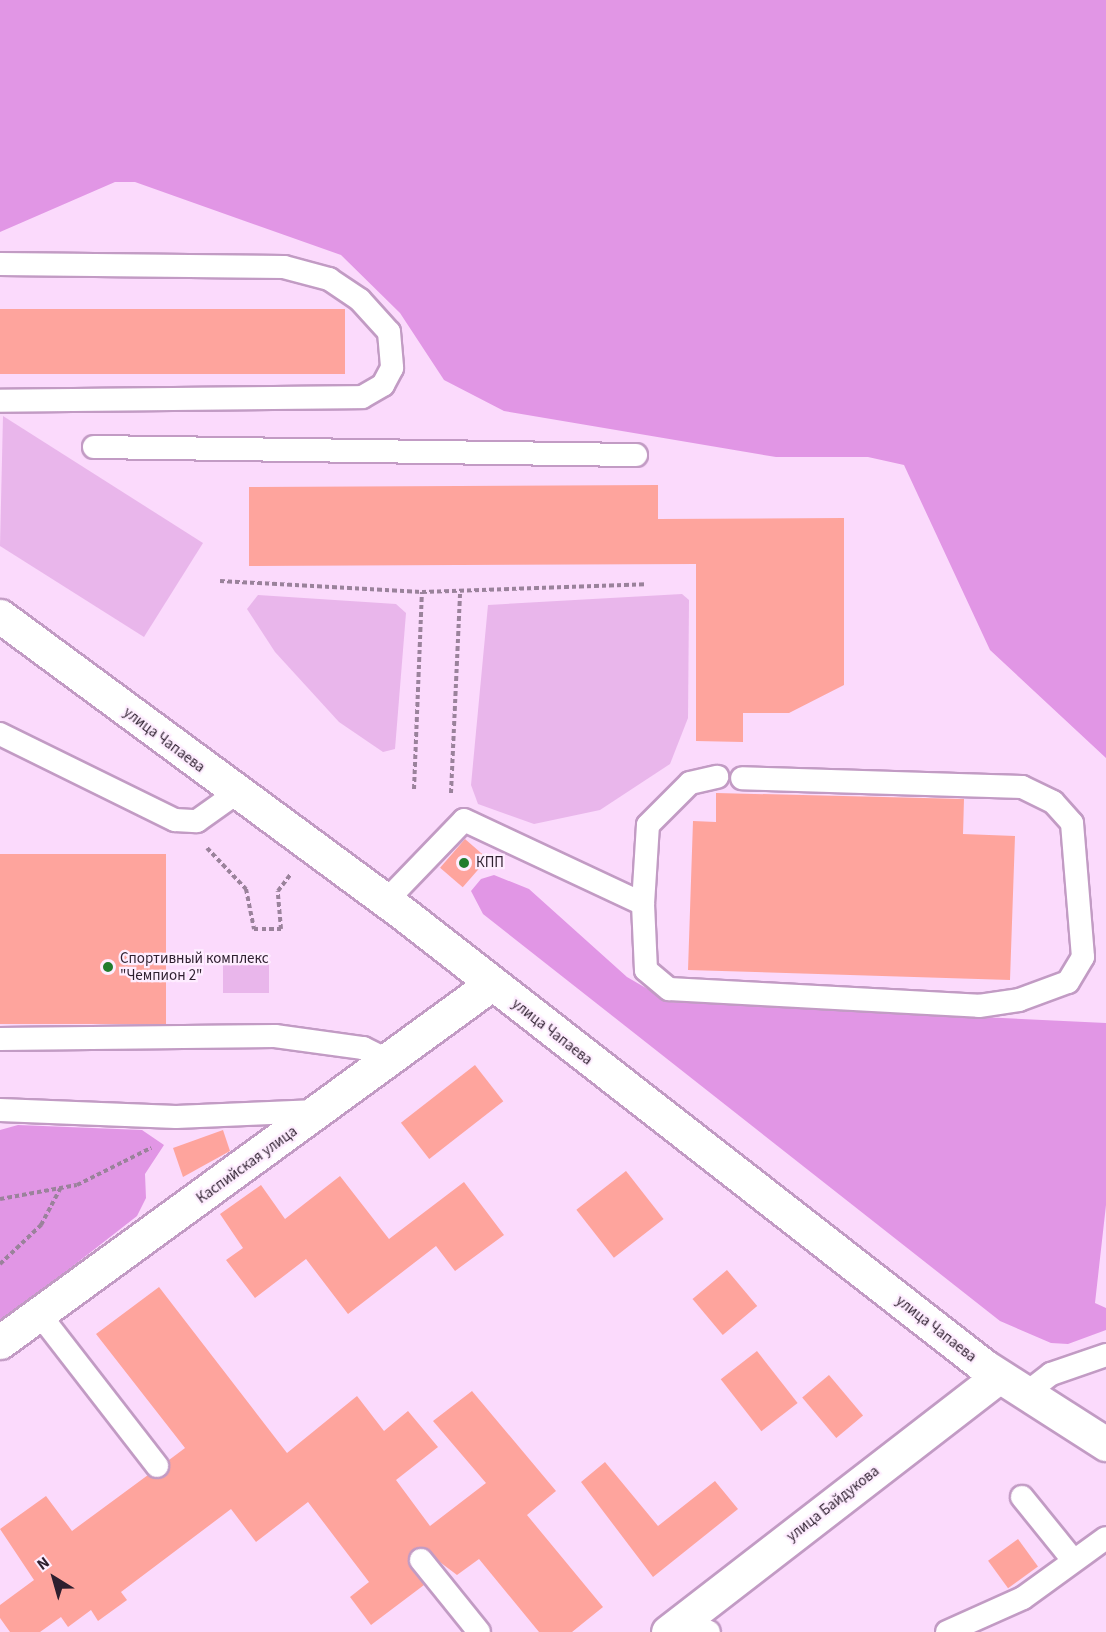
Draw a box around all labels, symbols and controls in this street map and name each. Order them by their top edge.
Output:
street label: улица Чапаева [120,704,208,776]
place label: КПП [476,854,504,872]
marker: КПП [457,856,471,870]
place label: Спортивный комплекс "Чемпион 2" [120,949,269,984]
marker: Спортивный комплекс "Чемпион 2" [101,960,115,974]
street label: улица Чапаева [508,995,596,1069]
street label: Каспийская улица [193,1122,301,1208]
street label: улица Чапаева [892,1292,980,1366]
street label: улица Байдукова [783,1462,883,1546]
north arrow [24,1548,84,1608]
text: N [32,1552,54,1576]

